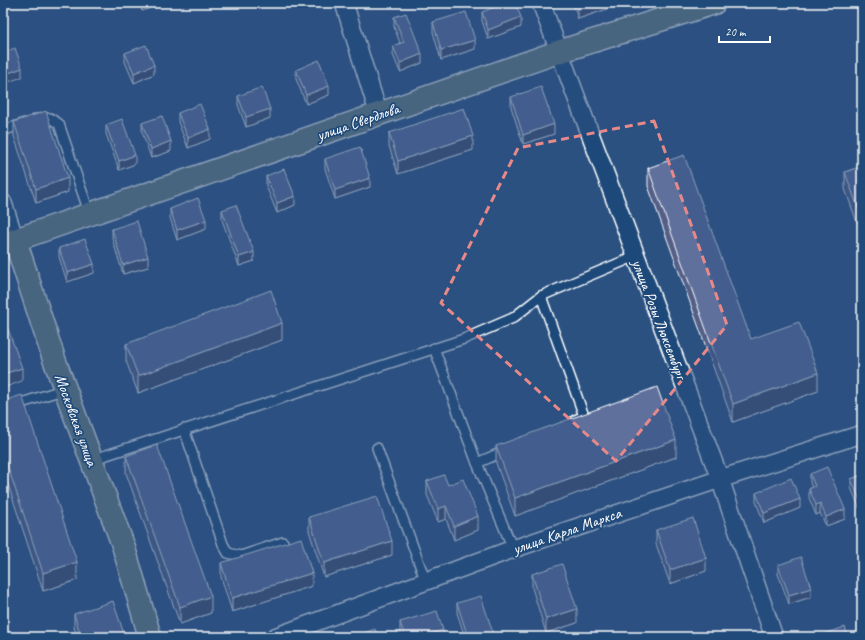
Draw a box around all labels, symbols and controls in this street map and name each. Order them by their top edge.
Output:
scale bar [719,18,770,44]
text: 20 m [725,24,747,40]
street label: улица Свердлова [313,98,403,146]
street label: улица Розы Люксембург [627,255,692,384]
street label: Московская улица [50,371,102,470]
street label: улица Карла Маркса [509,503,625,559]

